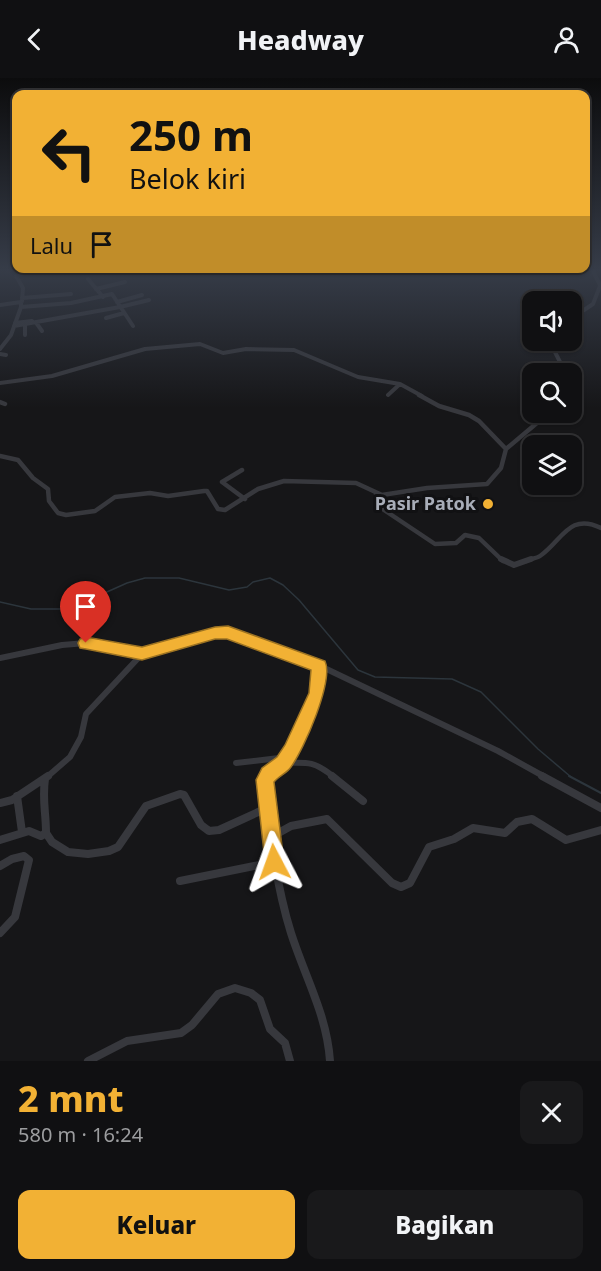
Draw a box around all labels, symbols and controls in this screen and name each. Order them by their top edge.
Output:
text: Headway [237,21,364,58]
icon: back [18,23,51,56]
icon: person [550,23,583,56]
text: 250 m [129,106,253,163]
icon: left [30,114,108,192]
text: Belok kiri [129,160,246,197]
icon: arrive [85,228,118,261]
text: Lalu [30,230,73,260]
map controls [522,291,582,495]
button: sound [522,291,582,351]
button: search [522,363,582,423]
button: layers [522,435,582,495]
place label: Pasir Patok [375,491,477,515]
marker: Pasir Patok [481,497,495,511]
pin [60,581,111,643]
icon: arrive [69,590,102,623]
position arrow [242,830,306,894]
text: 2 mnt [18,1074,123,1123]
button: close [520,1081,583,1144]
text: 580 m · 16:24 [18,1121,143,1148]
button: Keluar [18,1190,295,1259]
button: Bagikan [307,1190,583,1259]

